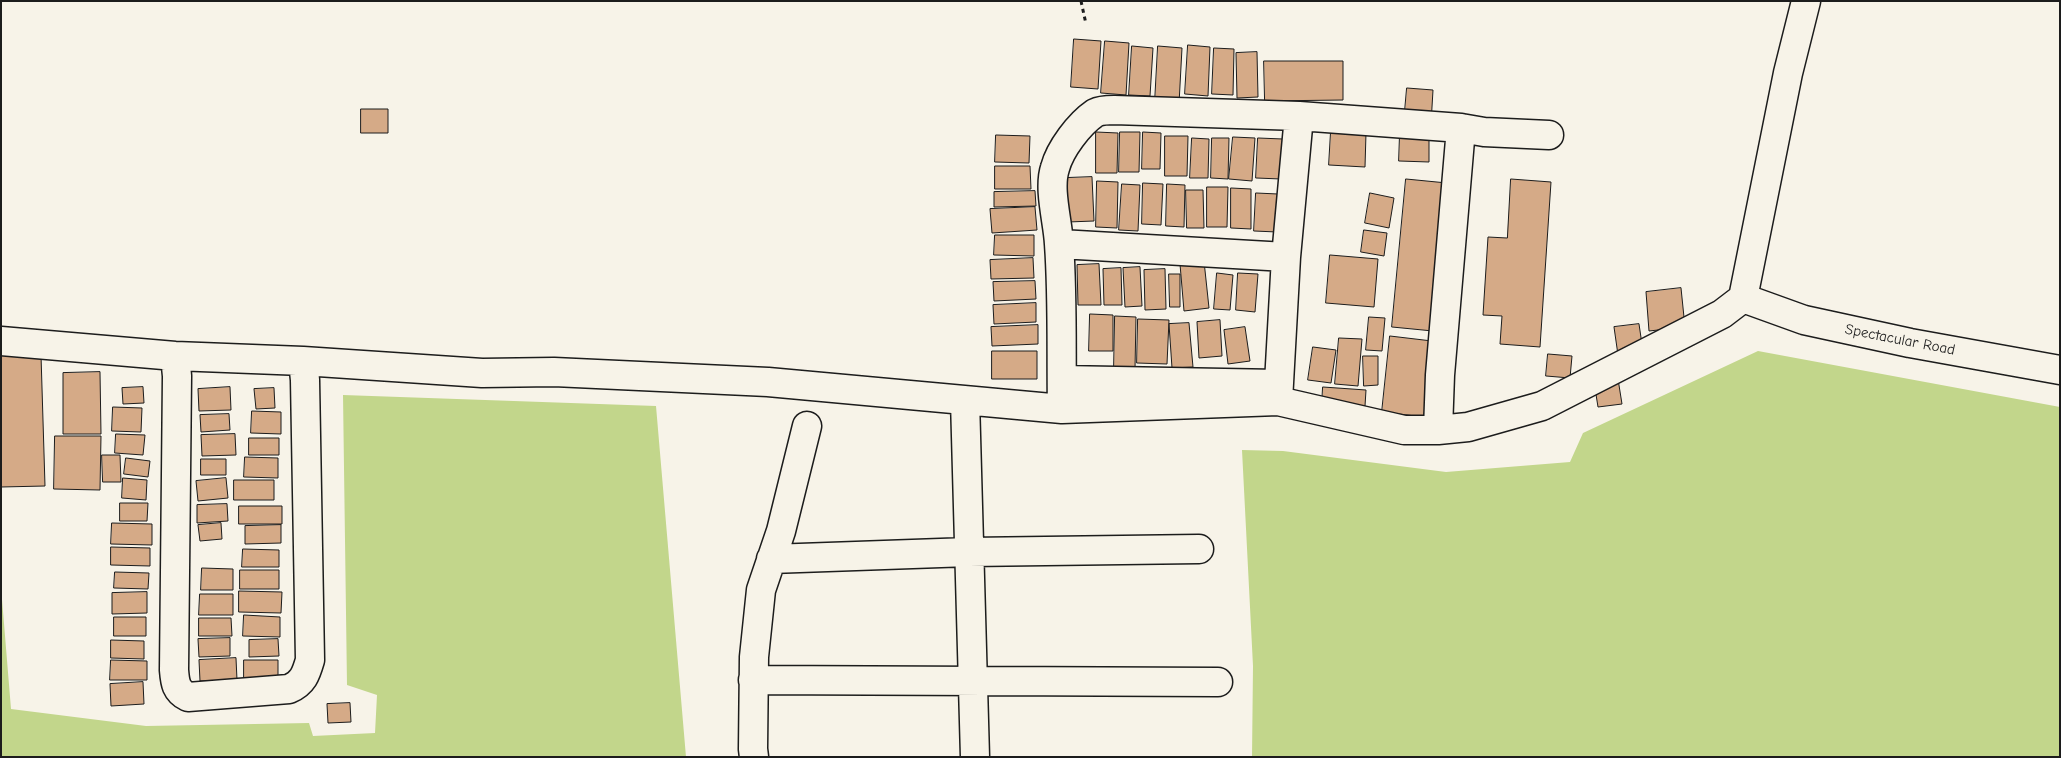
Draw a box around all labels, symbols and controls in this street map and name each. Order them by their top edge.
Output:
street label: Spectacular Road [1843,320,1957,360]

